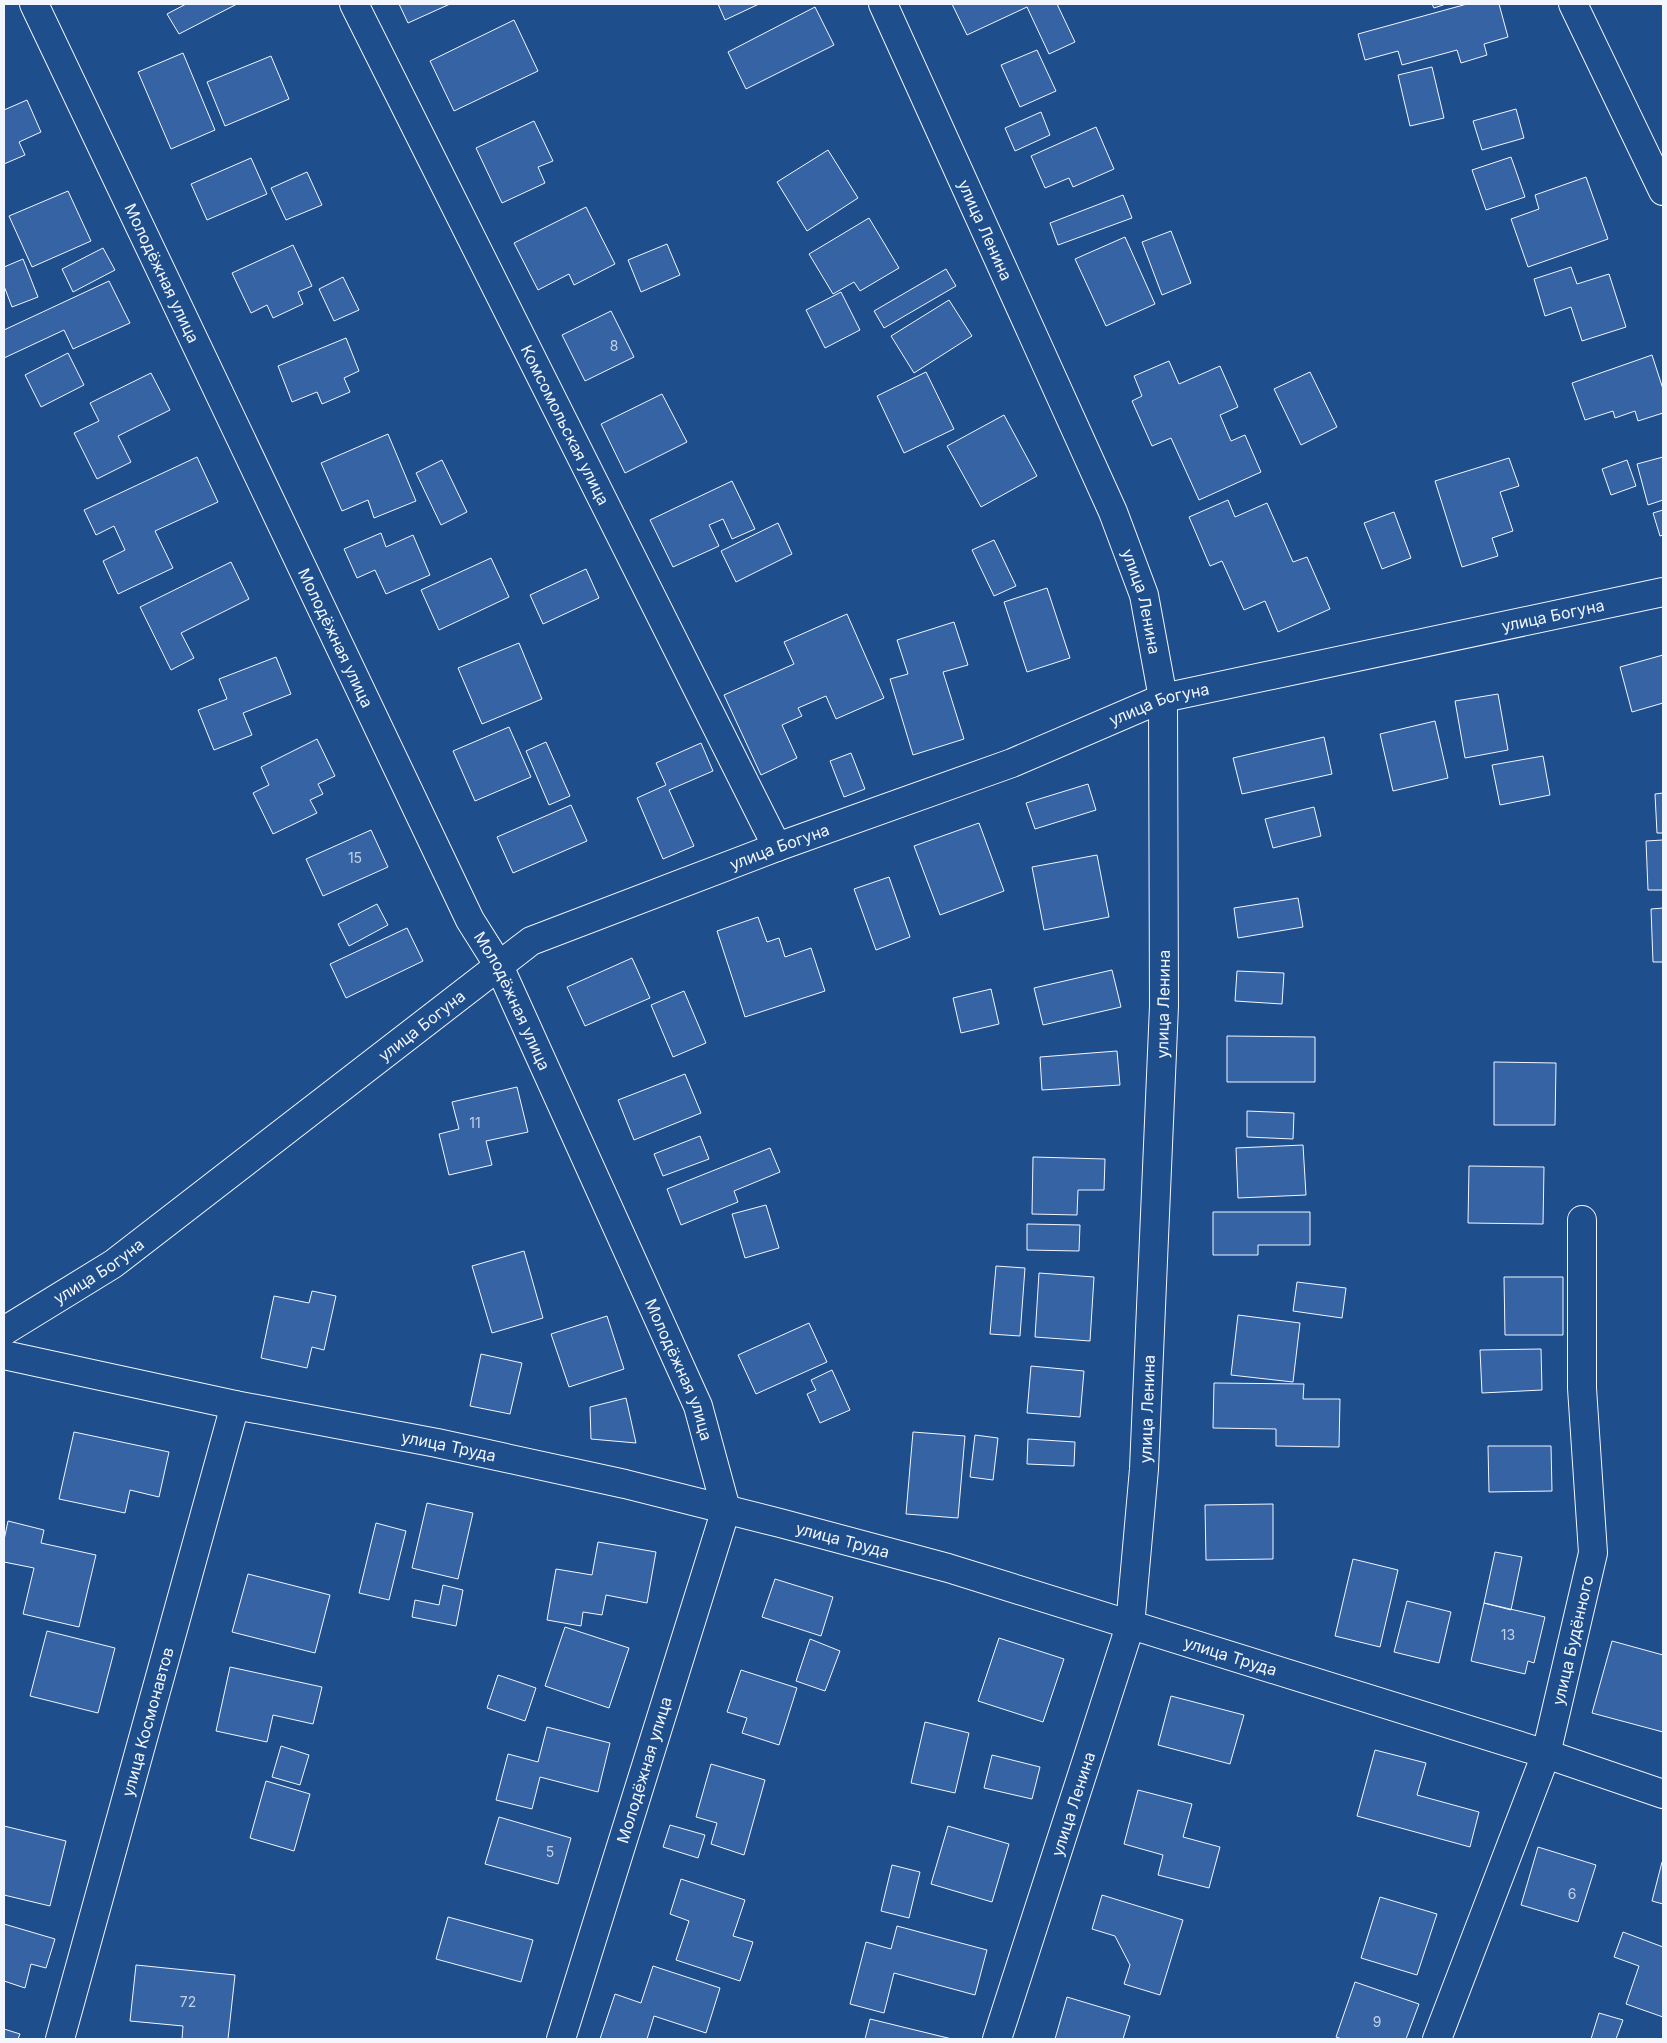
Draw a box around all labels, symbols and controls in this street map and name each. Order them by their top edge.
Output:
street label: улица Ленина [954,176,1017,284]
street label: Молодёжная улица [120,200,204,346]
house number: 8 [610,337,618,354]
street label: Комсомольская улица [517,342,614,508]
street label: улица Ленина [1118,546,1165,656]
street label: Молодёжная улица [294,565,377,711]
street label: улица Богуна [1500,595,1606,636]
street label: улица Богуна [1106,679,1211,730]
street label: улица Богуна [727,819,832,874]
house number: 15 [348,849,362,866]
street label: Молодёжная улица [470,928,555,1073]
street label: улица Ленина [1152,950,1174,1058]
street label: улица Богуна [374,986,469,1065]
house number: 11 [469,1114,481,1131]
street label: улица Богуна [50,1234,148,1308]
street label: Молодёжная улица [641,1295,717,1443]
street label: улица Ленина [1135,1354,1159,1464]
street label: улица Труда [400,1427,498,1466]
street label: улица Труда [794,1518,892,1562]
street label: улица Будённого [1548,1573,1597,1707]
house number: 13 [1501,1626,1515,1643]
street label: улица Труда [1182,1632,1279,1680]
street label: улица Космонавтов [117,1645,178,1799]
street label: Молодёжная улица [612,1694,676,1846]
street label: улица Ленина [1047,1749,1099,1859]
house number: 5 [546,1843,554,1860]
house number: 6 [1568,1885,1576,1902]
house number: 72 [180,1993,196,2010]
house number: 9 [1373,2013,1381,2030]

